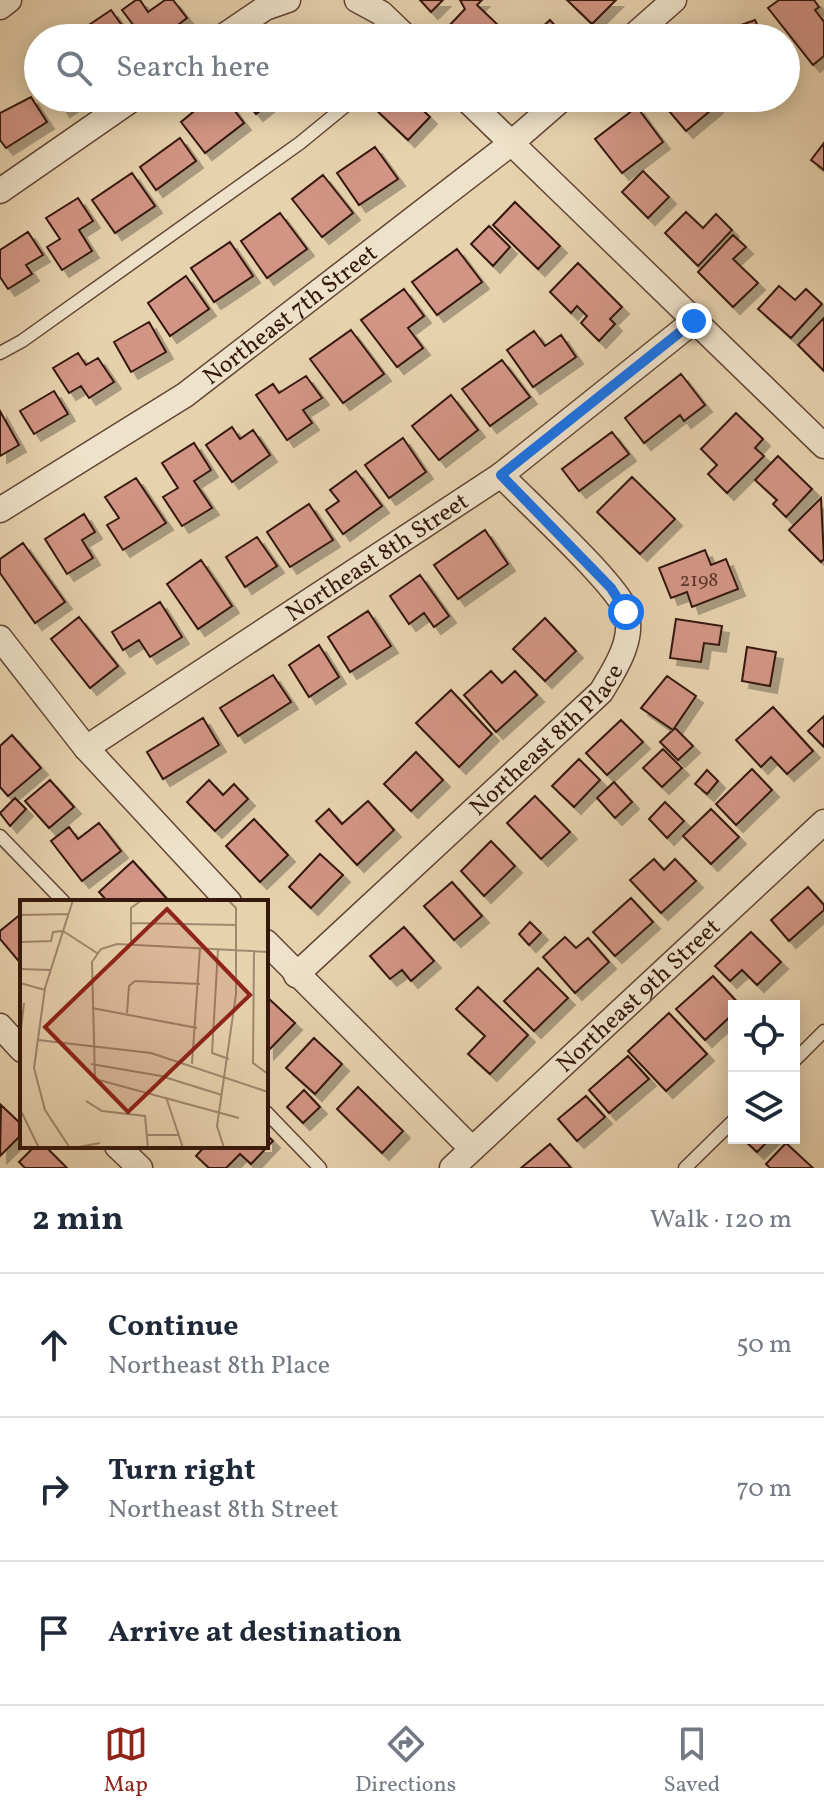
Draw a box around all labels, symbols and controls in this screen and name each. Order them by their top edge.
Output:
search box [24,24,800,112]
icon: search [52,46,96,90]
text: Search here [116,47,270,89]
street label: Northeast 7th Street [196,237,385,394]
route end [676,303,712,339]
street label: Northeast 8th Street [280,486,476,631]
house number: 2198 [679,567,719,595]
route start [608,594,644,630]
street label: Northeast 8th Place [463,658,633,825]
inset map [20,900,268,1148]
street label: Northeast 9th Street [550,911,729,1082]
map controls [728,1000,800,1144]
button: locate [728,1000,800,1072]
button: layers [728,1072,800,1144]
text: 2 min [32,1197,124,1244]
text: Walk · 120 m [650,1202,792,1238]
text: Continue [108,1306,239,1348]
icon: ahead [32,1323,76,1367]
text: 50 m [736,1327,792,1363]
text: Northeast 8th Place [108,1348,330,1384]
text: Turn right [108,1450,256,1492]
icon: right [32,1467,76,1511]
text: 70 m [737,1471,792,1507]
text: Northeast 8th Street [108,1492,339,1528]
icon: arrive [32,1611,76,1655]
text: Arrive at destination [108,1612,402,1654]
tab: Map [104,1722,148,1801]
tab: Directions [355,1722,456,1801]
tab: Saved [664,1722,720,1801]

